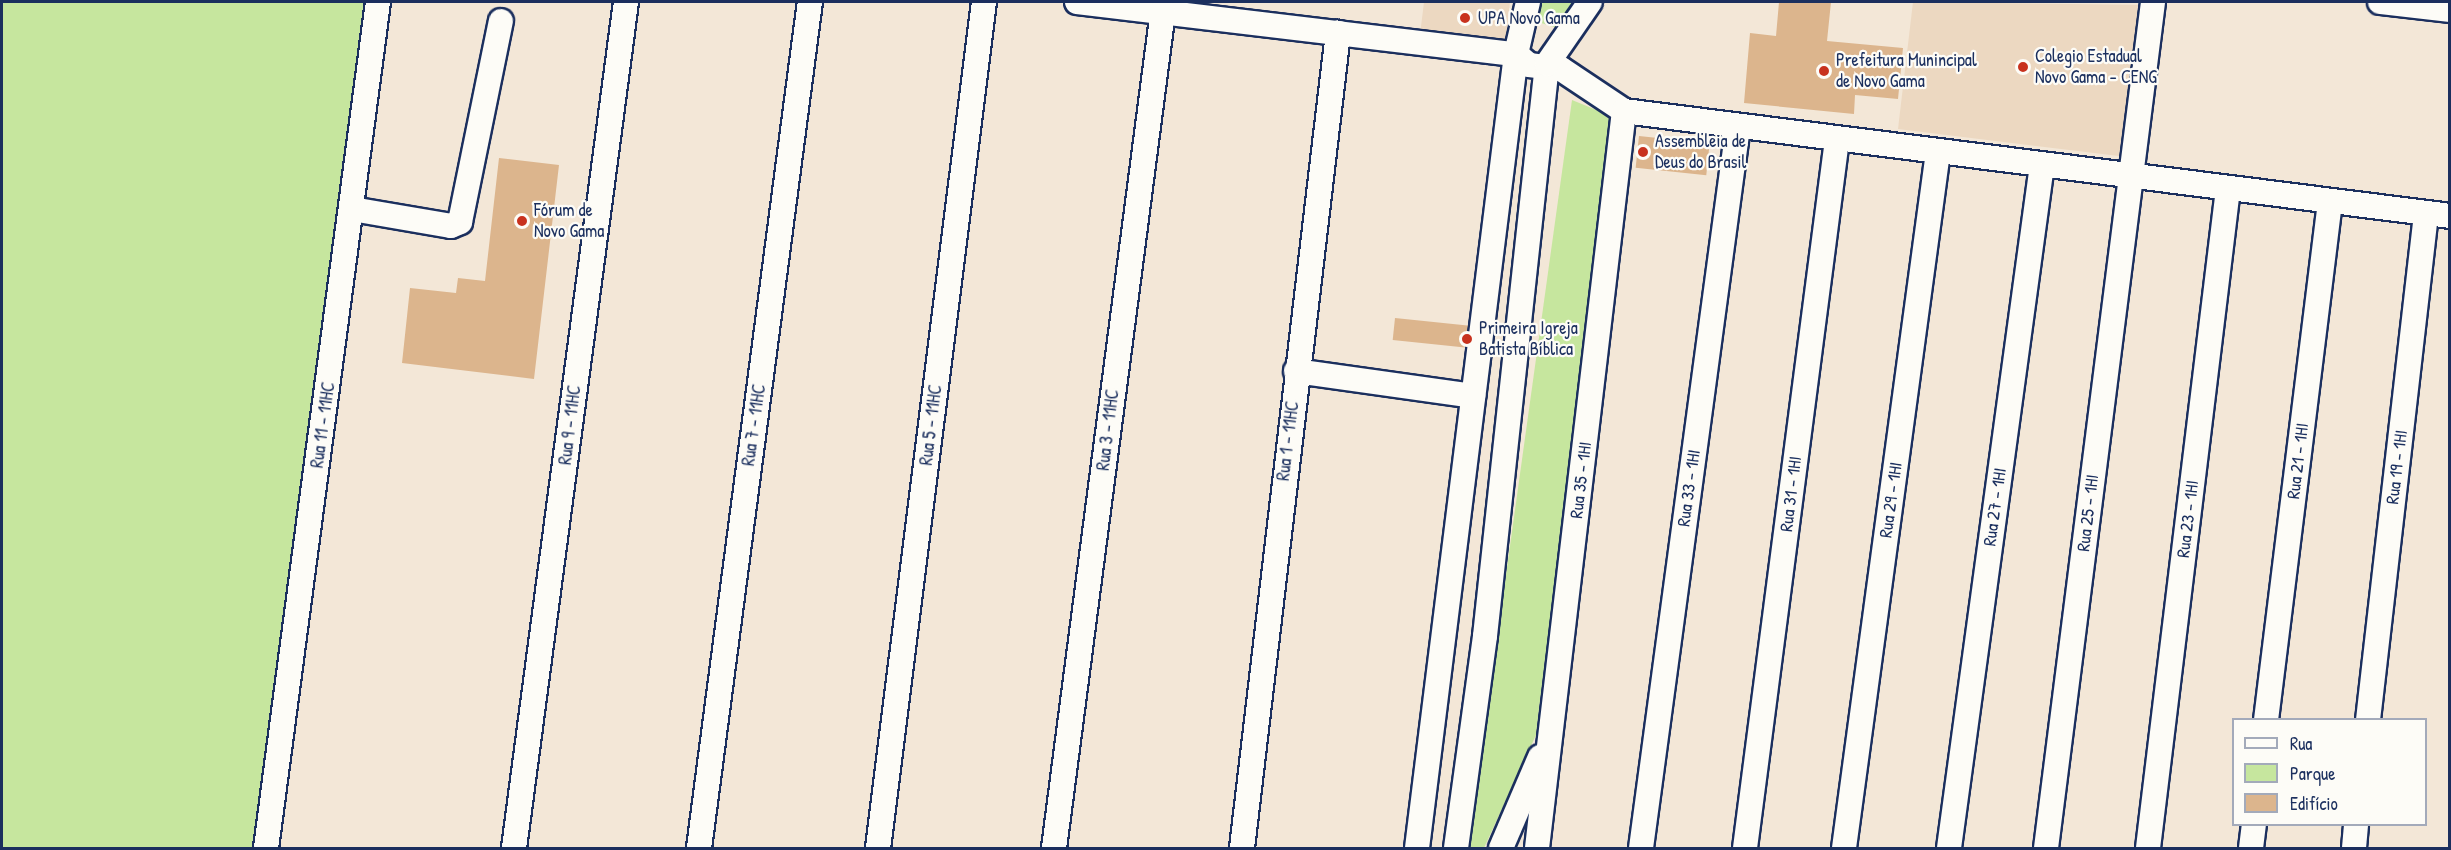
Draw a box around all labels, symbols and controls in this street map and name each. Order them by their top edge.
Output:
place label: UPA Novo Gama [1478,7,1580,29]
marker: UPA Novo Gama [1456,9,1474,27]
place label: Colegio Estadual Novo Gama - CENG [2035,46,2157,88]
place label: Prefeitura Munincipal de Novo Gama [1836,50,1977,92]
marker: Colegio Estadual Novo Gama - CENG [2016,60,2030,74]
marker: Prefeitura Munincipal de Novo Gama [1817,64,1831,78]
place label: Assembleia de Deus do Brasil [1655,131,1746,174]
marker: Assembleia de Deus do Brasil [1636,145,1650,159]
place label: Fórum de Novo Gama [534,200,604,242]
marker: Fórum de Novo Gama [515,214,529,228]
place label: Primeira Igreja Batista Bíblica [1479,318,1578,360]
marker: Primeira Igreja Batista Bíblica [1460,332,1474,346]
street label: Rua 11 - 11HC [306,381,340,469]
street label: Rua 7 - 11HC [738,383,770,467]
street label: Rua 5 - 11HC [915,383,947,467]
street label: Rua 9 - 11HC [554,384,586,466]
street label: Rua 3 - 11HC [1092,388,1124,472]
street label: Rua 1 - 11HC [1272,400,1304,482]
street label: Rua 21 - 1HI [2283,422,2313,500]
street label: Rua 19 - 1HI [2382,429,2412,505]
street label: Rua 35 - 1HI [1566,440,1596,520]
street label: Rua 33 - 1HI [1673,448,1705,528]
street label: Rua 31 - 1HI [1776,455,1806,533]
street label: Rua 29 - 1HI [1875,461,1907,539]
street label: Rua 27 - 1HI [1979,467,2011,547]
street label: Rua 25 - 1HI [2073,473,2103,553]
street label: Rua 23 - 1HI [2173,479,2203,559]
legend [2232,718,2427,826]
text: Rua [2290,731,2312,756]
text: Parque [2290,761,2335,786]
text: Edifício [2290,791,2338,816]

